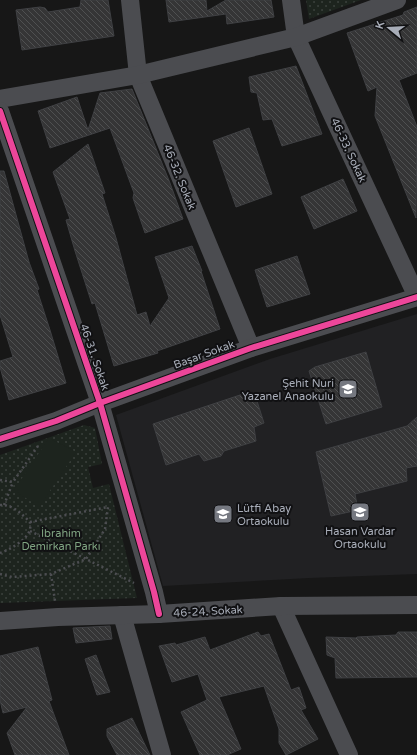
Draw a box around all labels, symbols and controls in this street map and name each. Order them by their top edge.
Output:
north arrow [369,8,409,48]
text: K [373,19,387,31]
street label: 46-33. Sokak [328,116,369,184]
street label: 46-32. Sokak [161,143,199,212]
street label: 46-31. Sokak [77,322,112,392]
street label: Başar Sokak [172,337,236,372]
place label: Şehit Nuri Yazanel Anaokulu [242,377,334,403]
school or university icon: Şehit Nuri Yazanel Anaokulu [337,378,359,400]
school or university icon: Hasan Vardar Ortaokulu [349,501,371,523]
place label: Lütfi Abay Ortaokulu [237,502,291,528]
school or university icon: Lütfi Abay Ortaokulu [212,503,234,525]
place label: Hasan Vardar Ortaokulu [325,525,396,551]
park label: İbrahim Demirkan Parkı [21,527,101,553]
street label: 46-24. Sokak [173,603,243,620]

